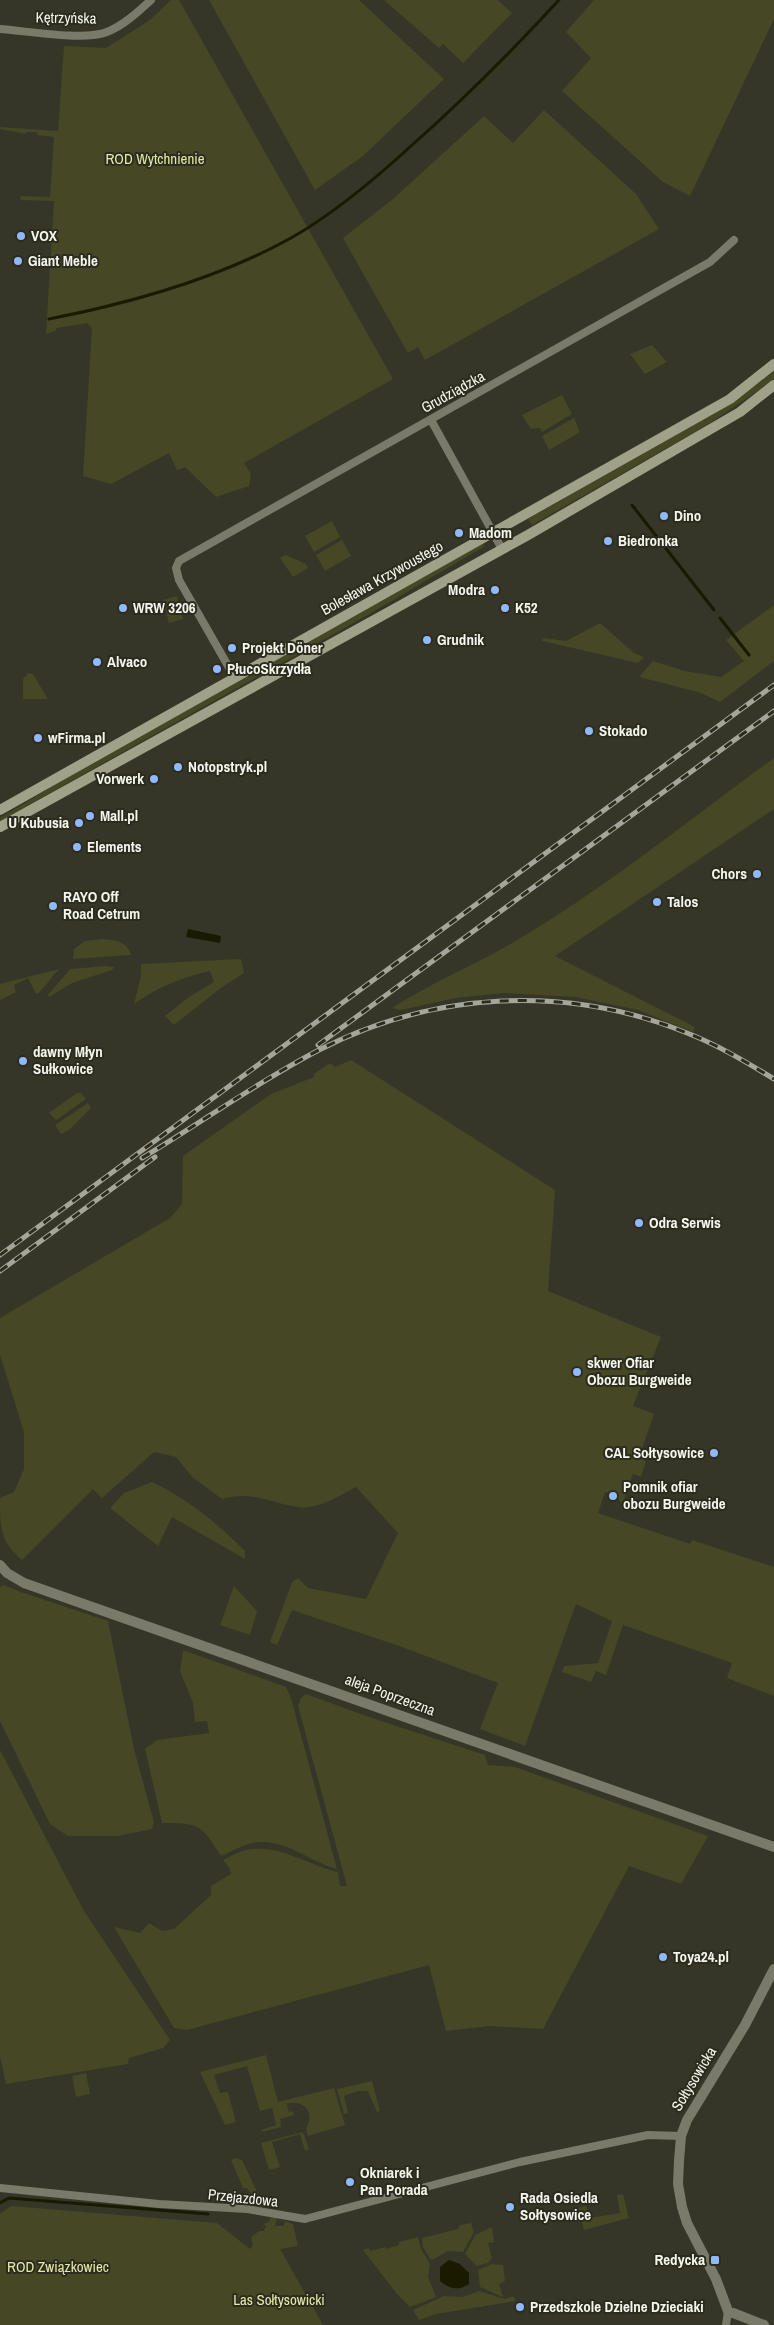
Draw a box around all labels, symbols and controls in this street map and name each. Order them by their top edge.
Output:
street label: Kętrzyńska [35,6,97,29]
park label: ROD Wytchnienie [105,148,205,169]
place label: VOX [31,225,58,246]
marker: VOX [15,230,27,242]
place label: Giant Meble [28,250,98,271]
marker: Giant Meble [12,255,24,267]
street label: Grudziądzka [417,365,488,418]
place label: Dino [674,505,701,526]
marker: Dino [658,510,670,522]
place label: Madom [469,522,512,543]
marker: Madom [453,527,465,539]
place label: Biedronka [618,530,678,551]
street label: Bolesława Krzywoustego [317,535,447,620]
marker: Biedronka [602,535,614,547]
place label: Modra [448,579,485,600]
marker: Modra [489,584,501,596]
place label: WRW 3206 [133,597,196,618]
place label: K52 [515,597,538,618]
marker: WRW 3206 [117,602,129,614]
marker: K52 [499,602,511,614]
place label: Grudnik [437,629,484,650]
marker: Grudnik [421,634,433,646]
place label: Projekt Döner [242,637,323,658]
marker: Projekt Döner [226,642,238,654]
place label: Alvaco [107,651,147,672]
marker: Alvaco [91,656,103,668]
place label: PłucoSkrzydła [227,658,311,679]
marker: PłucoSkrzydła [211,663,223,675]
place label: Stokado [599,720,648,741]
marker: Stokado [583,725,595,737]
place label: wFirma.pl [48,727,105,748]
marker: wFirma.pl [32,732,44,744]
place label: Notopstryk.pl [188,756,267,777]
marker: Notopstryk.pl [172,761,184,773]
place label: Vorwerk [96,768,144,789]
marker: Vorwerk [148,773,160,785]
place label: Mall.pl [100,805,138,826]
marker: Mall.pl [84,810,96,822]
place label: U Kubusia [8,812,69,833]
marker: U Kubusia [73,817,85,829]
place label: Elements [87,836,142,857]
marker: Elements [71,841,83,853]
place label: Chors [711,863,747,884]
marker: Chors [751,868,763,880]
place label: RAYO Off Road Cetrum [63,886,140,924]
place label: Talos [667,891,698,912]
marker: Talos [651,896,663,908]
marker: RAYO Off Road Cetrum [47,900,59,912]
place label: dawny Młyn Sułkowice [33,1041,103,1079]
marker: dawny Młyn Sułkowice [17,1055,29,1067]
place label: Odra Serwis [649,1212,721,1233]
marker: Odra Serwis [633,1217,645,1229]
place label: skwer Ofiar Obozu Burgweide [587,1352,692,1390]
marker: skwer Ofiar Obozu Burgweide [571,1366,583,1378]
place label: CAL Sołtysowice [604,1442,704,1463]
marker: CAL Sołtysowice [708,1447,720,1459]
place label: Pomnik ofiar obozu Burgweide [623,1476,726,1514]
marker: Pomnik ofiar obozu Burgweide [607,1490,619,1502]
street label: aleja Poprzeczna [342,1669,438,1721]
place label: Toya24.pl [673,1946,729,1967]
marker: Toya24.pl [657,1951,669,1963]
street label: Sołtysowicka [666,2042,721,2115]
place label: Okniarek i Pan Porada [360,2162,428,2200]
marker: Okniarek i Pan Porada [344,2176,356,2188]
street label: Przejazdowa [207,2183,279,2212]
place label: Rada Osiedla Sołtysowice [520,2187,598,2225]
marker: Rada Osiedla Sołtysowice [504,2201,516,2213]
place label: Redycka [654,2249,705,2270]
marker: Redycka [709,2254,721,2266]
park label: ROD Związkowiec [7,2256,109,2277]
park label: Las Sołtysowicki [233,2289,325,2310]
place label: Przedszkole Dzielne Dzieciaki [530,2296,704,2317]
marker: Przedszkole Dzielne Dzieciaki [514,2301,526,2313]

